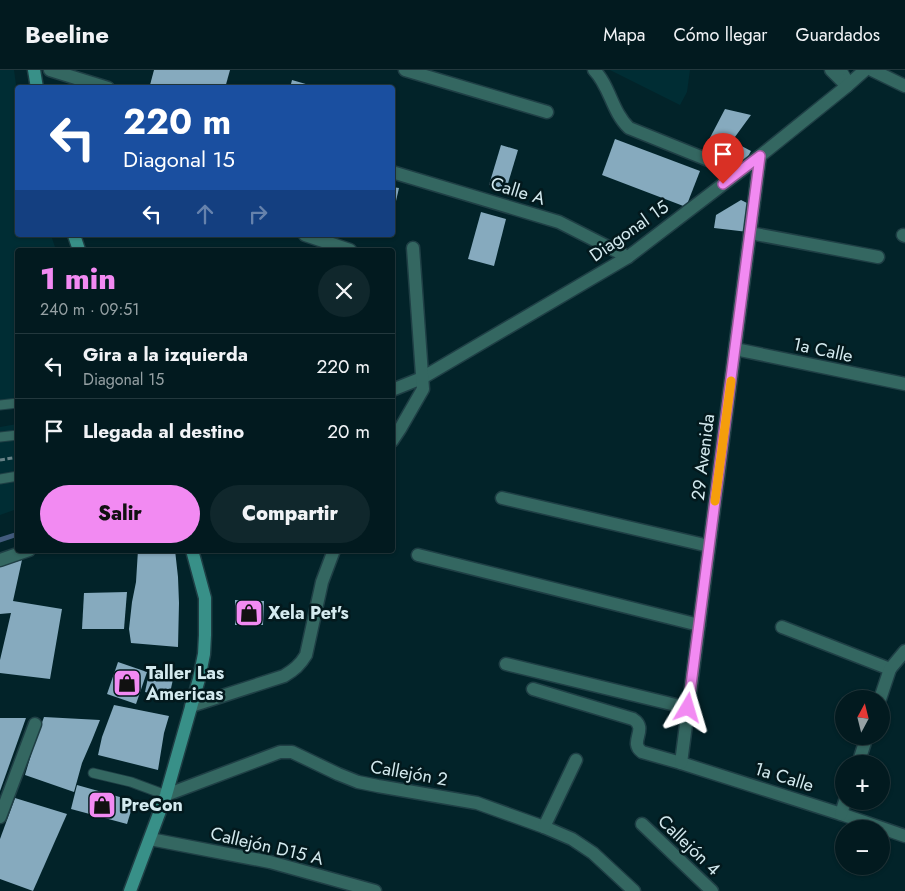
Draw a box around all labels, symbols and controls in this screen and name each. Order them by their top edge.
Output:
text: Beeline [25,17,109,52]
text: Mapa [603,22,645,48]
text: Cómo llegar [673,22,768,48]
text: Guardados [796,22,880,48]
text: 220 m [123,97,231,147]
icon: left [40,105,105,170]
pin [702,133,744,184]
icon: arrive [709,140,737,168]
text: Diagonal 15 [123,143,235,175]
street label: Calle A [488,170,549,212]
street label: Diagonal 15 [584,194,674,268]
icon: left [138,200,166,228]
icon: ahead [191,200,219,228]
icon: right [244,200,272,228]
text: 1 min [40,257,116,300]
button: close [318,265,370,317]
text: 240 m · 09:51 [40,298,140,321]
street label: 1a Calle [791,331,855,369]
text: Gira a la izquierda [83,341,248,368]
icon: left [40,352,68,380]
text: 220 m [316,353,370,380]
text: Diagonal 15 [83,368,164,391]
street label: 29 Avenida [685,412,721,502]
icon: arrive [40,417,68,445]
text: Llegada al destino [83,418,244,445]
text: 20 m [327,418,370,445]
button: Salir [40,485,200,543]
button: Compartir [210,485,370,543]
shop icon: Xela Pet's [234,598,264,628]
place label: Xela Pet's [268,600,349,626]
place label: Taller Las Americas [145,660,224,707]
shop icon: Taller Las Americas [112,668,142,698]
position arrow [661,681,713,733]
north arrow [835,690,890,745]
map controls [835,690,890,875]
street label: Callejón 2 [368,753,450,793]
button: + [835,755,890,810]
street label: 1a Calle [751,756,817,798]
shop icon: PreCon [87,790,117,820]
place label: PreCon [121,792,183,818]
street label: Callejón 4 [652,808,726,882]
street label: Callejón D15 A [208,820,326,872]
button: − [835,820,890,875]

